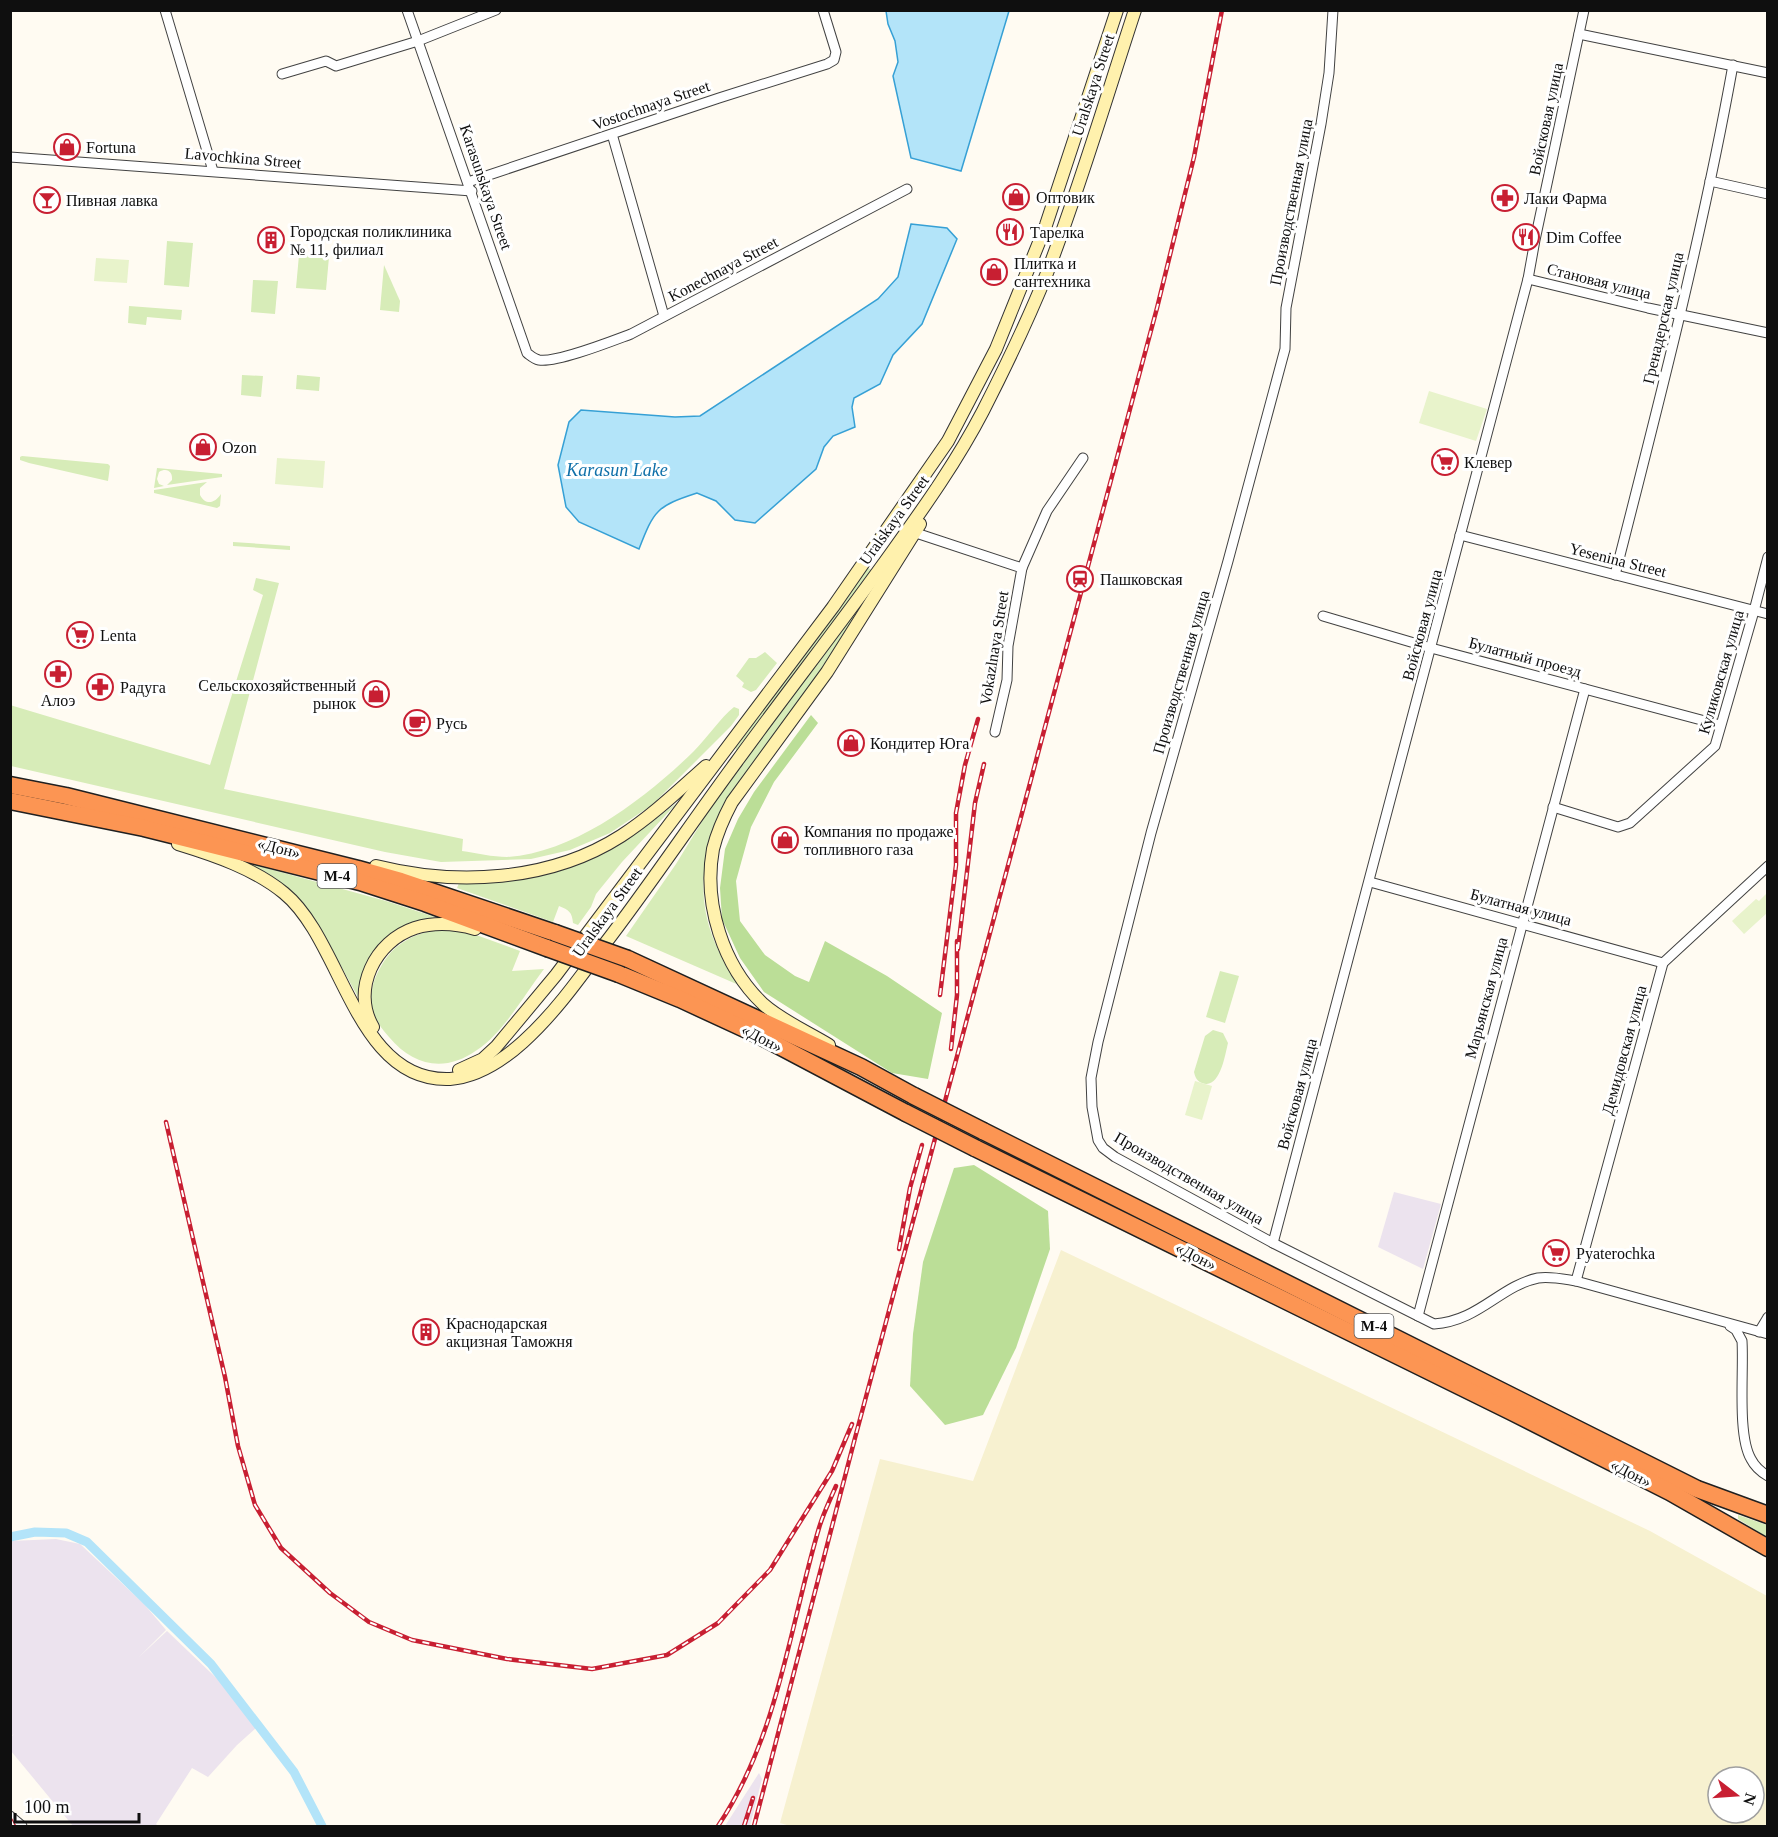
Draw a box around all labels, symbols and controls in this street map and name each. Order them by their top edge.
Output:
street label: Uralskaya Street [1069,31,1119,138]
street label: Войсковая улица [1526,61,1567,177]
street label: Vostochnaya Street [590,77,713,134]
street label: Производственная улица [1267,117,1316,287]
street label: Karasunskaya Street [456,122,516,253]
shop icon: Fortuna [52,132,82,162]
place label: Fortuna [86,139,136,156]
street label: Lavochkina Street [184,144,302,172]
shop icon: Оптовик [1001,182,1031,212]
pharmacy icon: Лаки Фарма [1490,183,1520,213]
bar icon: Пивная лавка [32,185,62,215]
place label: Оптовик [1036,189,1095,206]
place label: Лаки Фарма [1524,190,1607,208]
place label: Пивная лавка [66,192,158,209]
restaurant icon: Тарелка [995,217,1025,247]
restaurant icon: Dim Coffee [1511,222,1541,252]
place label: Городская поликлиника № 11, филиал [290,223,452,259]
place label: Тарелка [1030,224,1084,242]
building icon: Городская поликлиника № 11, филиал [256,225,286,255]
place label: Dim Coffee [1546,229,1622,246]
street label: Konechnaya Street [665,233,781,306]
street label: Гренадерская улица [1640,250,1687,386]
place label: Плитка и сантехника [1014,255,1091,290]
shop icon: Плитка и сантехника [979,257,1009,287]
street label: Становая улица [1545,260,1653,303]
shop icon: Ozon [188,432,218,462]
place label: Ozon [222,439,257,456]
supermarket icon: Клевер [1430,447,1460,477]
place label: Клевер [1464,454,1512,472]
water label: Karasun Lake [565,460,668,480]
street label: Uralskaya Street [856,472,933,569]
street label: Yesenina Street [1568,540,1669,580]
station icon: Пашковская [1065,564,1095,594]
street label: Войсковая улица [1399,567,1446,683]
place label: Пашковская [1100,571,1183,588]
street label: Производственная улица [1149,588,1213,756]
street label: Vokazlnaya Street [977,589,1013,707]
street label: Куликовская улица [1695,608,1748,736]
supermarket icon: Lenta [65,620,95,650]
place label: Lenta [100,627,136,644]
street label: Булатный проезд [1467,634,1583,681]
pharmacy icon: Алоэ [43,659,73,689]
pharmacy icon: Радуга [85,672,115,702]
place label: Сельскохозяйственный рынок [198,677,356,713]
place label: Радуга [120,679,166,697]
shop icon: Сельскохозяйственный рынок [361,679,391,709]
place label: Алоэ [41,692,75,709]
cafe icon: Русь [402,708,432,738]
place label: Русь [436,715,467,733]
shop icon: Кондитер Юга [836,728,866,758]
place label: Кондитер Юга [870,735,969,753]
place label: Компания по продаже топливного газа [804,823,954,858]
shop icon: Компания по продаже топливного газа [770,825,800,855]
street label: «Дон» [256,834,302,862]
road number: М-4 [318,864,356,888]
street label: Uralskaya Street [569,864,646,961]
street label: Булатная улица [1468,885,1574,930]
street label: Марьянская улица [1462,935,1511,1061]
street label: Демидовская улица [1599,984,1650,1117]
street label: «Дон» [738,1021,785,1056]
street label: Войсковая улица [1274,1036,1321,1152]
street label: Производственная улица [1111,1128,1267,1229]
supermarket icon: Pyaterochka [1541,1238,1571,1268]
street label: «Дон» [1172,1239,1219,1274]
place label: Pyaterochka [1576,1245,1655,1263]
road number: М-4 [1354,1314,1394,1338]
place label: Краснодарская акцизная Таможня [446,1315,573,1351]
building icon: Краснодарская акцизная Таможня [411,1317,441,1347]
street label: «Дон» [1607,1456,1654,1491]
north arrow [1706,1765,1766,1825]
scale bar [15,1786,140,1824]
text: N [1740,1791,1760,1808]
text: 100 m [24,1797,70,1817]

